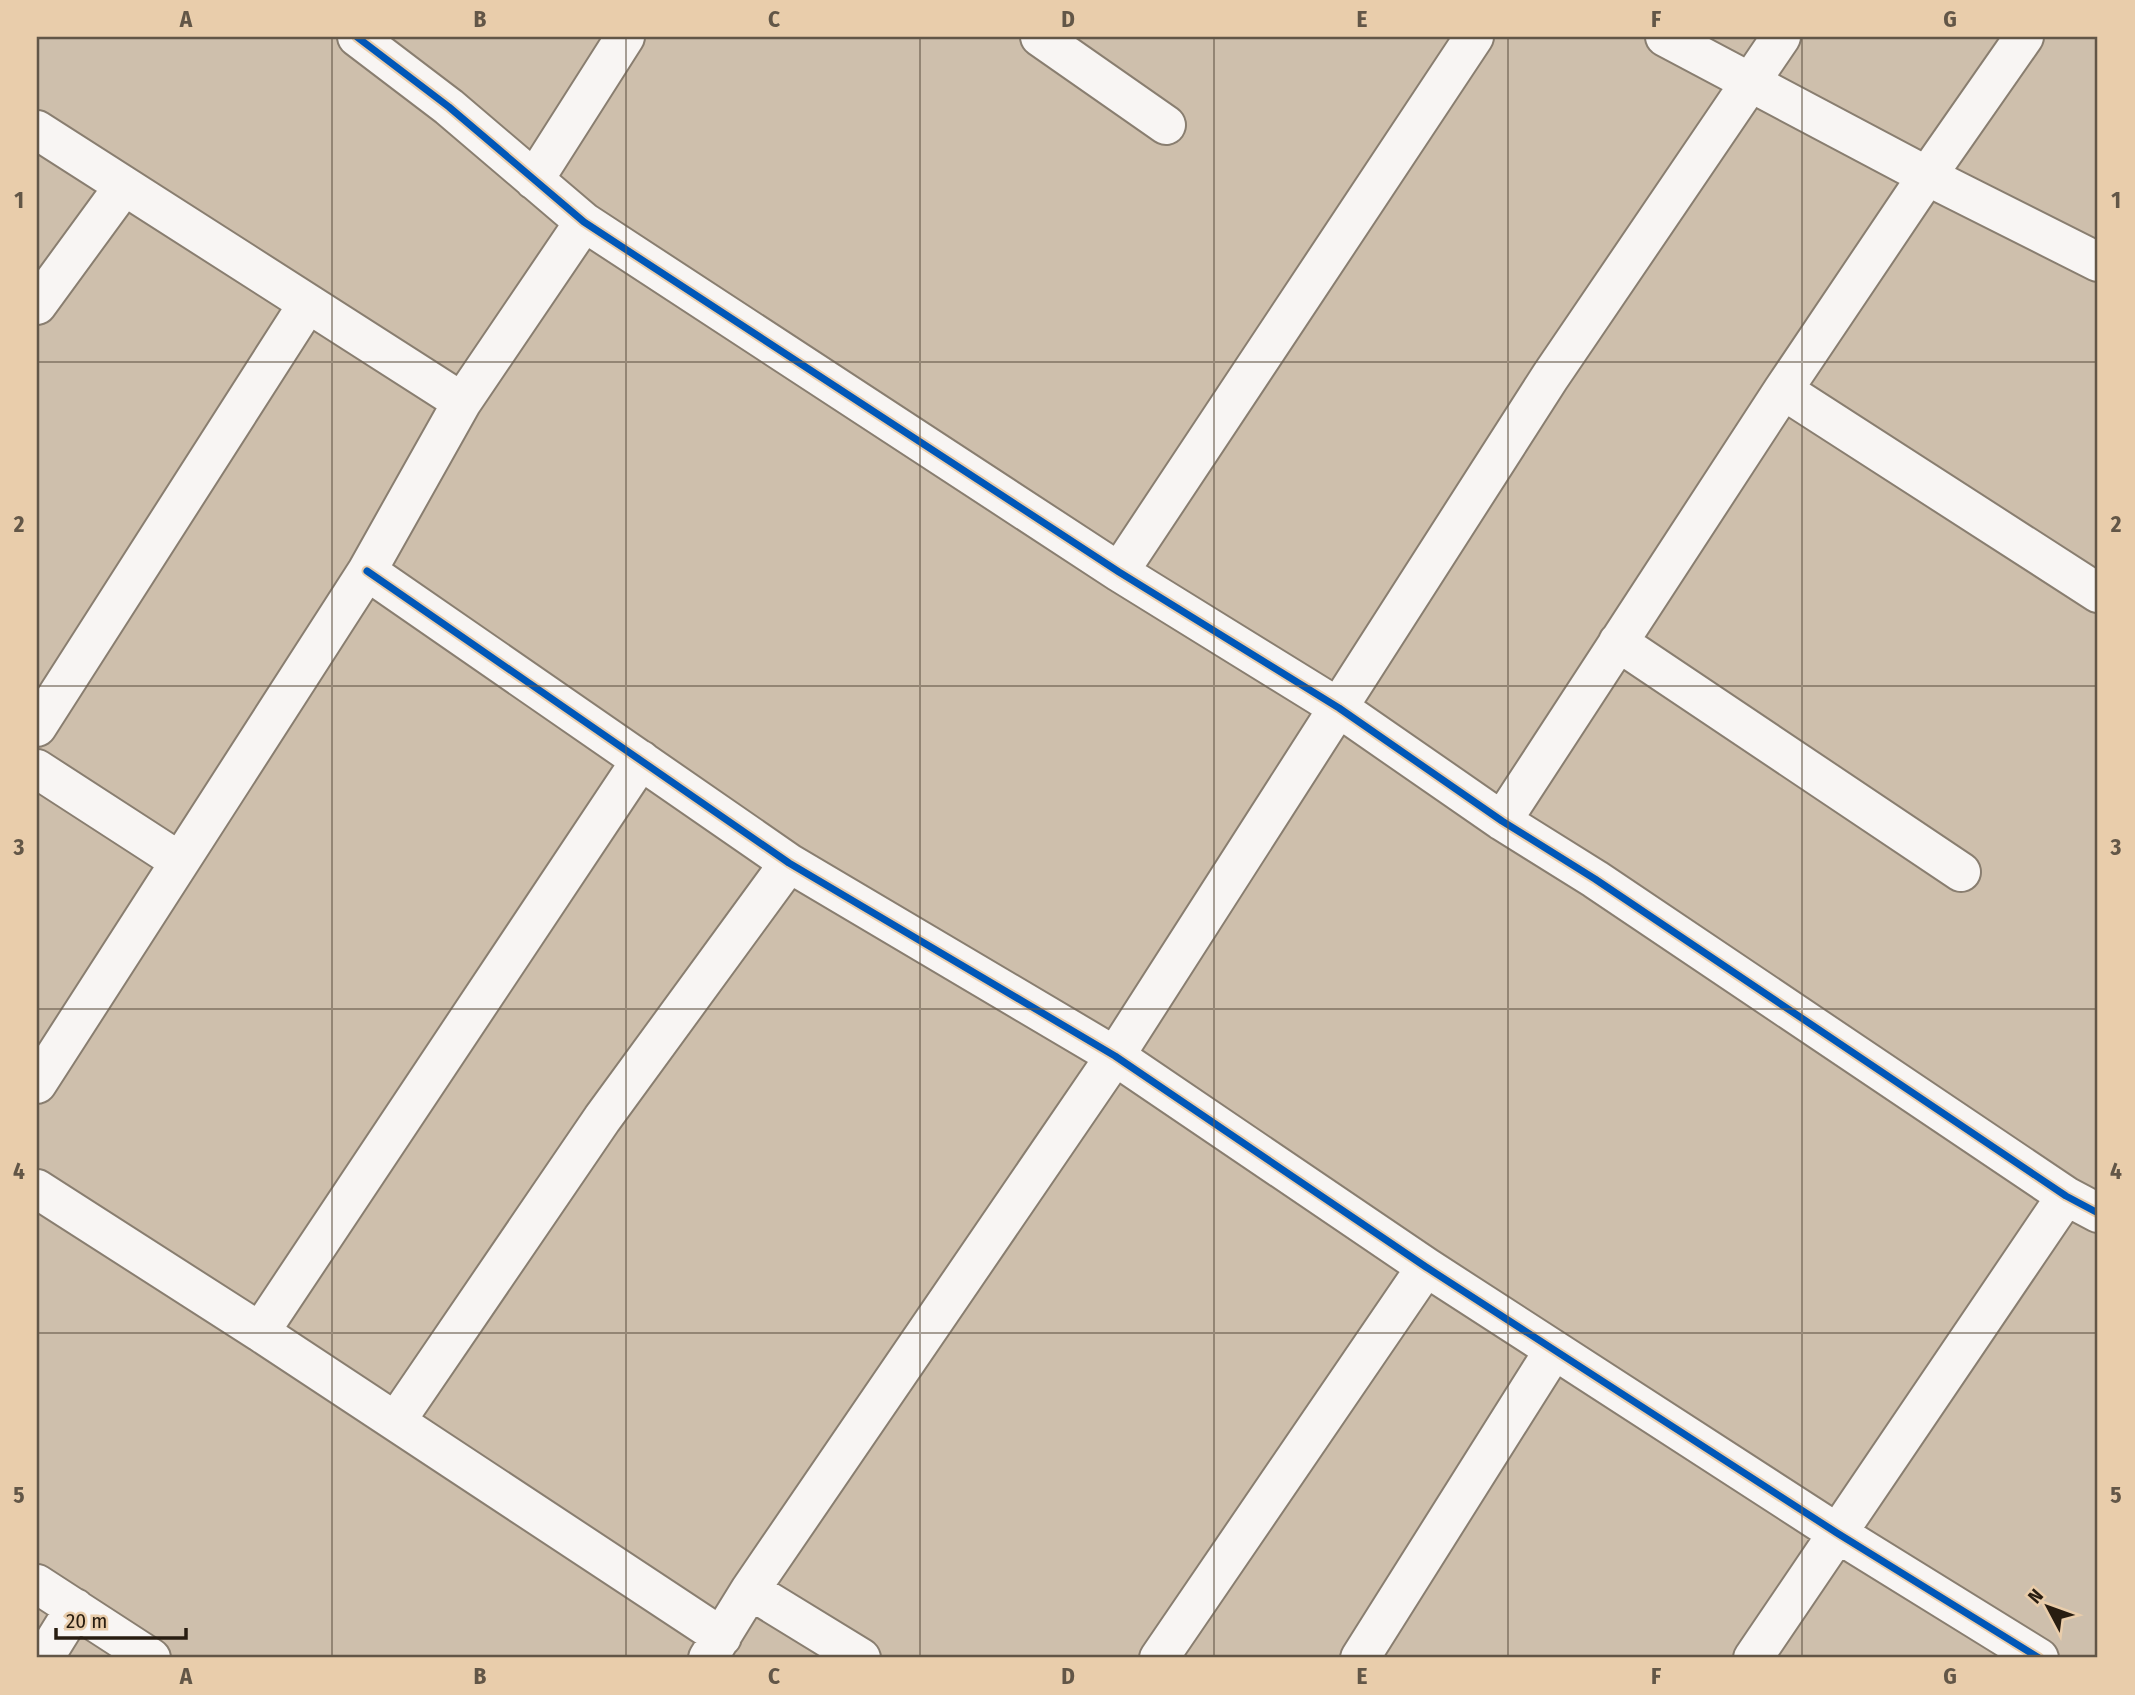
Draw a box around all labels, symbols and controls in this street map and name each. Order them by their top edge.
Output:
text: A [179,5,193,33]
text: B [474,5,487,33]
text: C [768,5,780,33]
text: D [1061,5,1075,33]
text: E [1357,5,1368,33]
text: F [1651,5,1661,33]
text: G [1943,5,1957,33]
text: 1 [14,186,24,214]
text: 1 [2111,186,2121,214]
text: 2 [13,510,25,538]
text: 2 [2110,510,2122,538]
text: 3 [13,833,25,861]
text: 3 [2110,833,2122,861]
text: 4 [13,1157,25,1185]
text: 4 [2110,1157,2122,1185]
text: 5 [13,1481,25,1509]
text: 5 [2110,1481,2122,1509]
north arrow [2012,1572,2082,1642]
text: N [2023,1584,2048,1608]
scale bar [56,1597,186,1641]
text: 20 m [66,1608,107,1634]
text: A [179,1662,193,1690]
text: B [474,1662,487,1690]
text: C [768,1662,780,1690]
text: D [1061,1662,1075,1690]
text: E [1357,1662,1368,1690]
text: F [1651,1662,1661,1690]
text: G [1943,1662,1957,1690]

